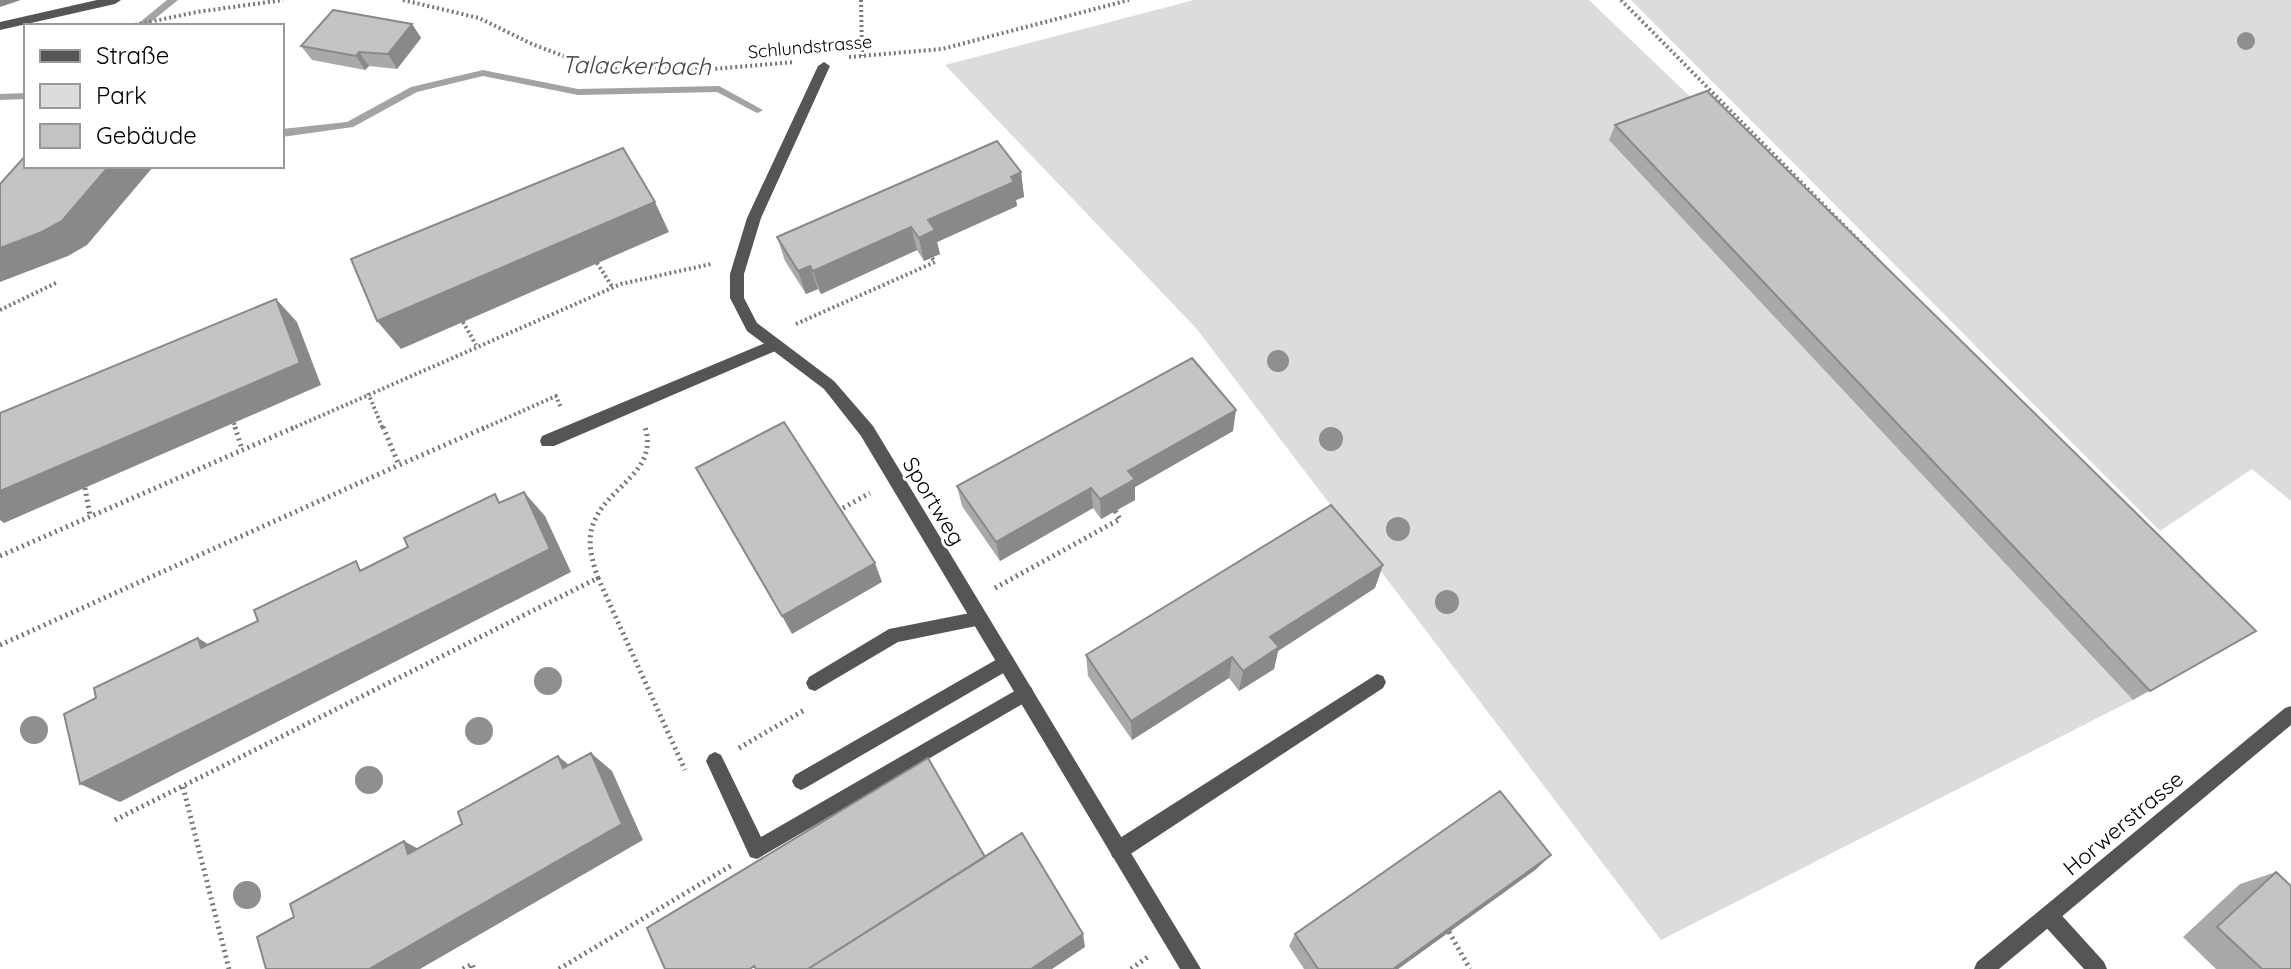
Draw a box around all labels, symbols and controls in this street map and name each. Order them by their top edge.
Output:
legend [24,24,284,168]
street label: Schlundstrasse [747,30,873,63]
text: Straße [96,40,169,70]
water label: Talackerbach [561,49,711,81]
text: Park [96,80,147,110]
text: Gebäude [96,120,197,150]
street label: Sportweg [897,452,971,550]
street label: Horwerstrasse [2057,765,2189,881]

